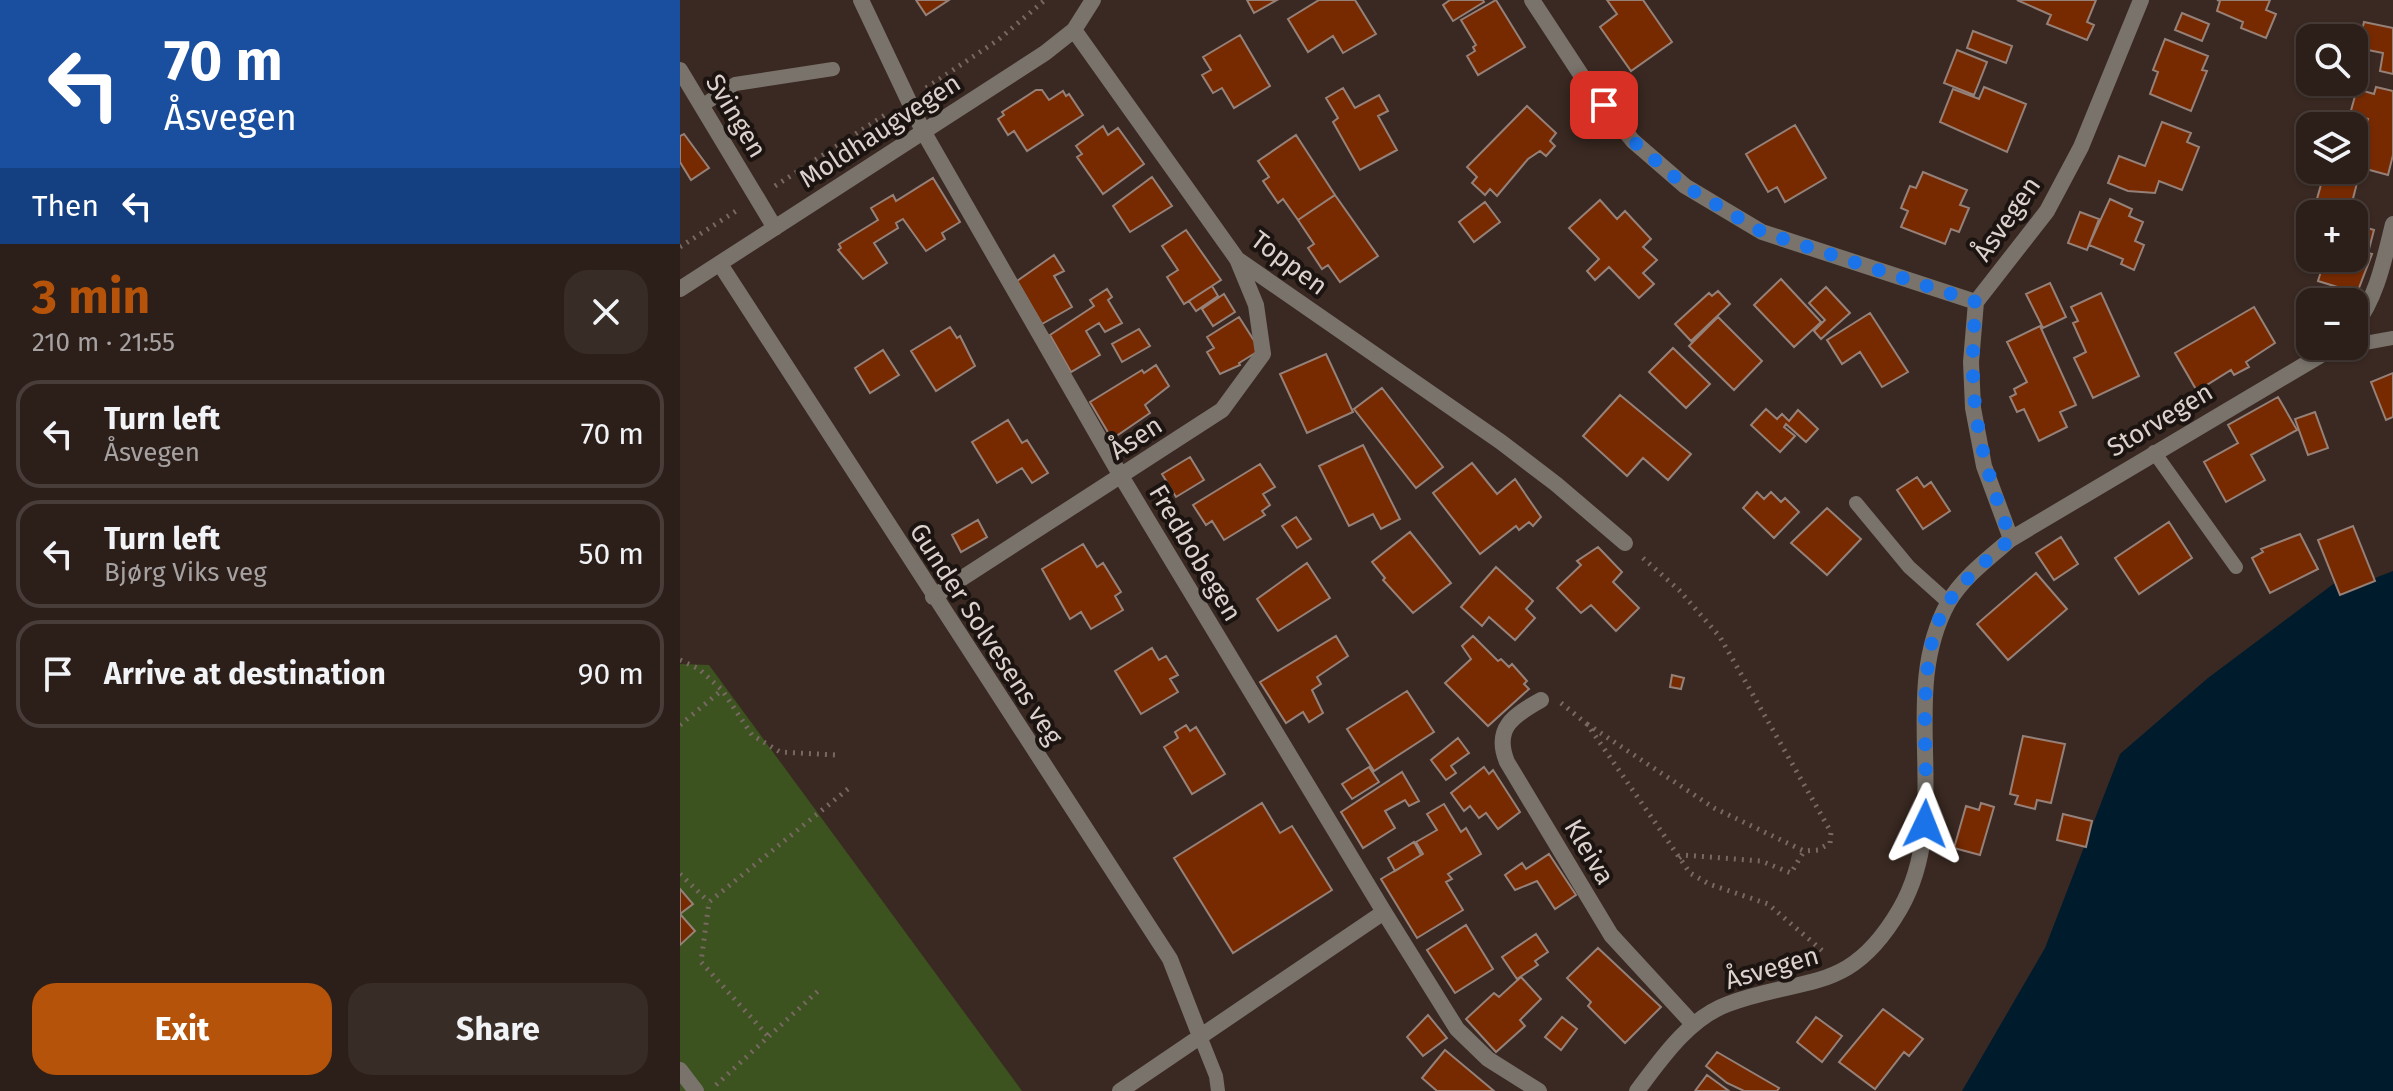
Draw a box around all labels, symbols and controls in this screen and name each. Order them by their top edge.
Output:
map controls [2296,24,2368,360]
button: search [2296,24,2368,96]
text: 70 m [164,28,283,95]
icon: left [32,32,136,136]
street label: Moldhaugvegen [794,67,966,195]
street label: Svingen [699,69,773,163]
pin [1570,71,1638,139]
icon: arrive [1582,83,1626,127]
text: Åsvegen [164,96,297,140]
button: layers [2296,112,2368,184]
street label: Åsvegen [1965,170,2047,267]
icon: left [115,184,159,228]
text: Then [32,188,99,224]
button: + [2296,200,2368,272]
street label: Toppen [1245,224,1333,302]
text: 3 min [32,268,150,326]
button: close [564,270,648,354]
button: − [2296,288,2368,360]
text: 210 m · 21:55 [32,327,175,358]
street label: Storvegen [2102,376,2218,464]
text: Turn left [104,401,220,437]
street label: Åsen [1103,408,1168,466]
icon: left [36,412,80,456]
text: 70 m [581,416,644,452]
text: Åsvegen [104,437,200,468]
street label: Fredbobegen [1142,479,1248,627]
street label: Gunder Solvesens veg [903,517,1070,751]
text: Turn left [104,521,220,557]
icon: left [36,532,80,576]
text: 50 m [579,536,644,572]
text: Bjørg Viks veg [104,557,267,588]
icon: arrive [36,652,80,696]
text: Arrive at destination [104,656,386,692]
text: 90 m [578,656,644,692]
position arrow [1883,782,1967,866]
street label: Kleiva [1557,814,1621,890]
street label: Åsvegen [1721,938,1822,996]
button: Exit [32,983,332,1075]
button: Share [348,983,648,1075]

